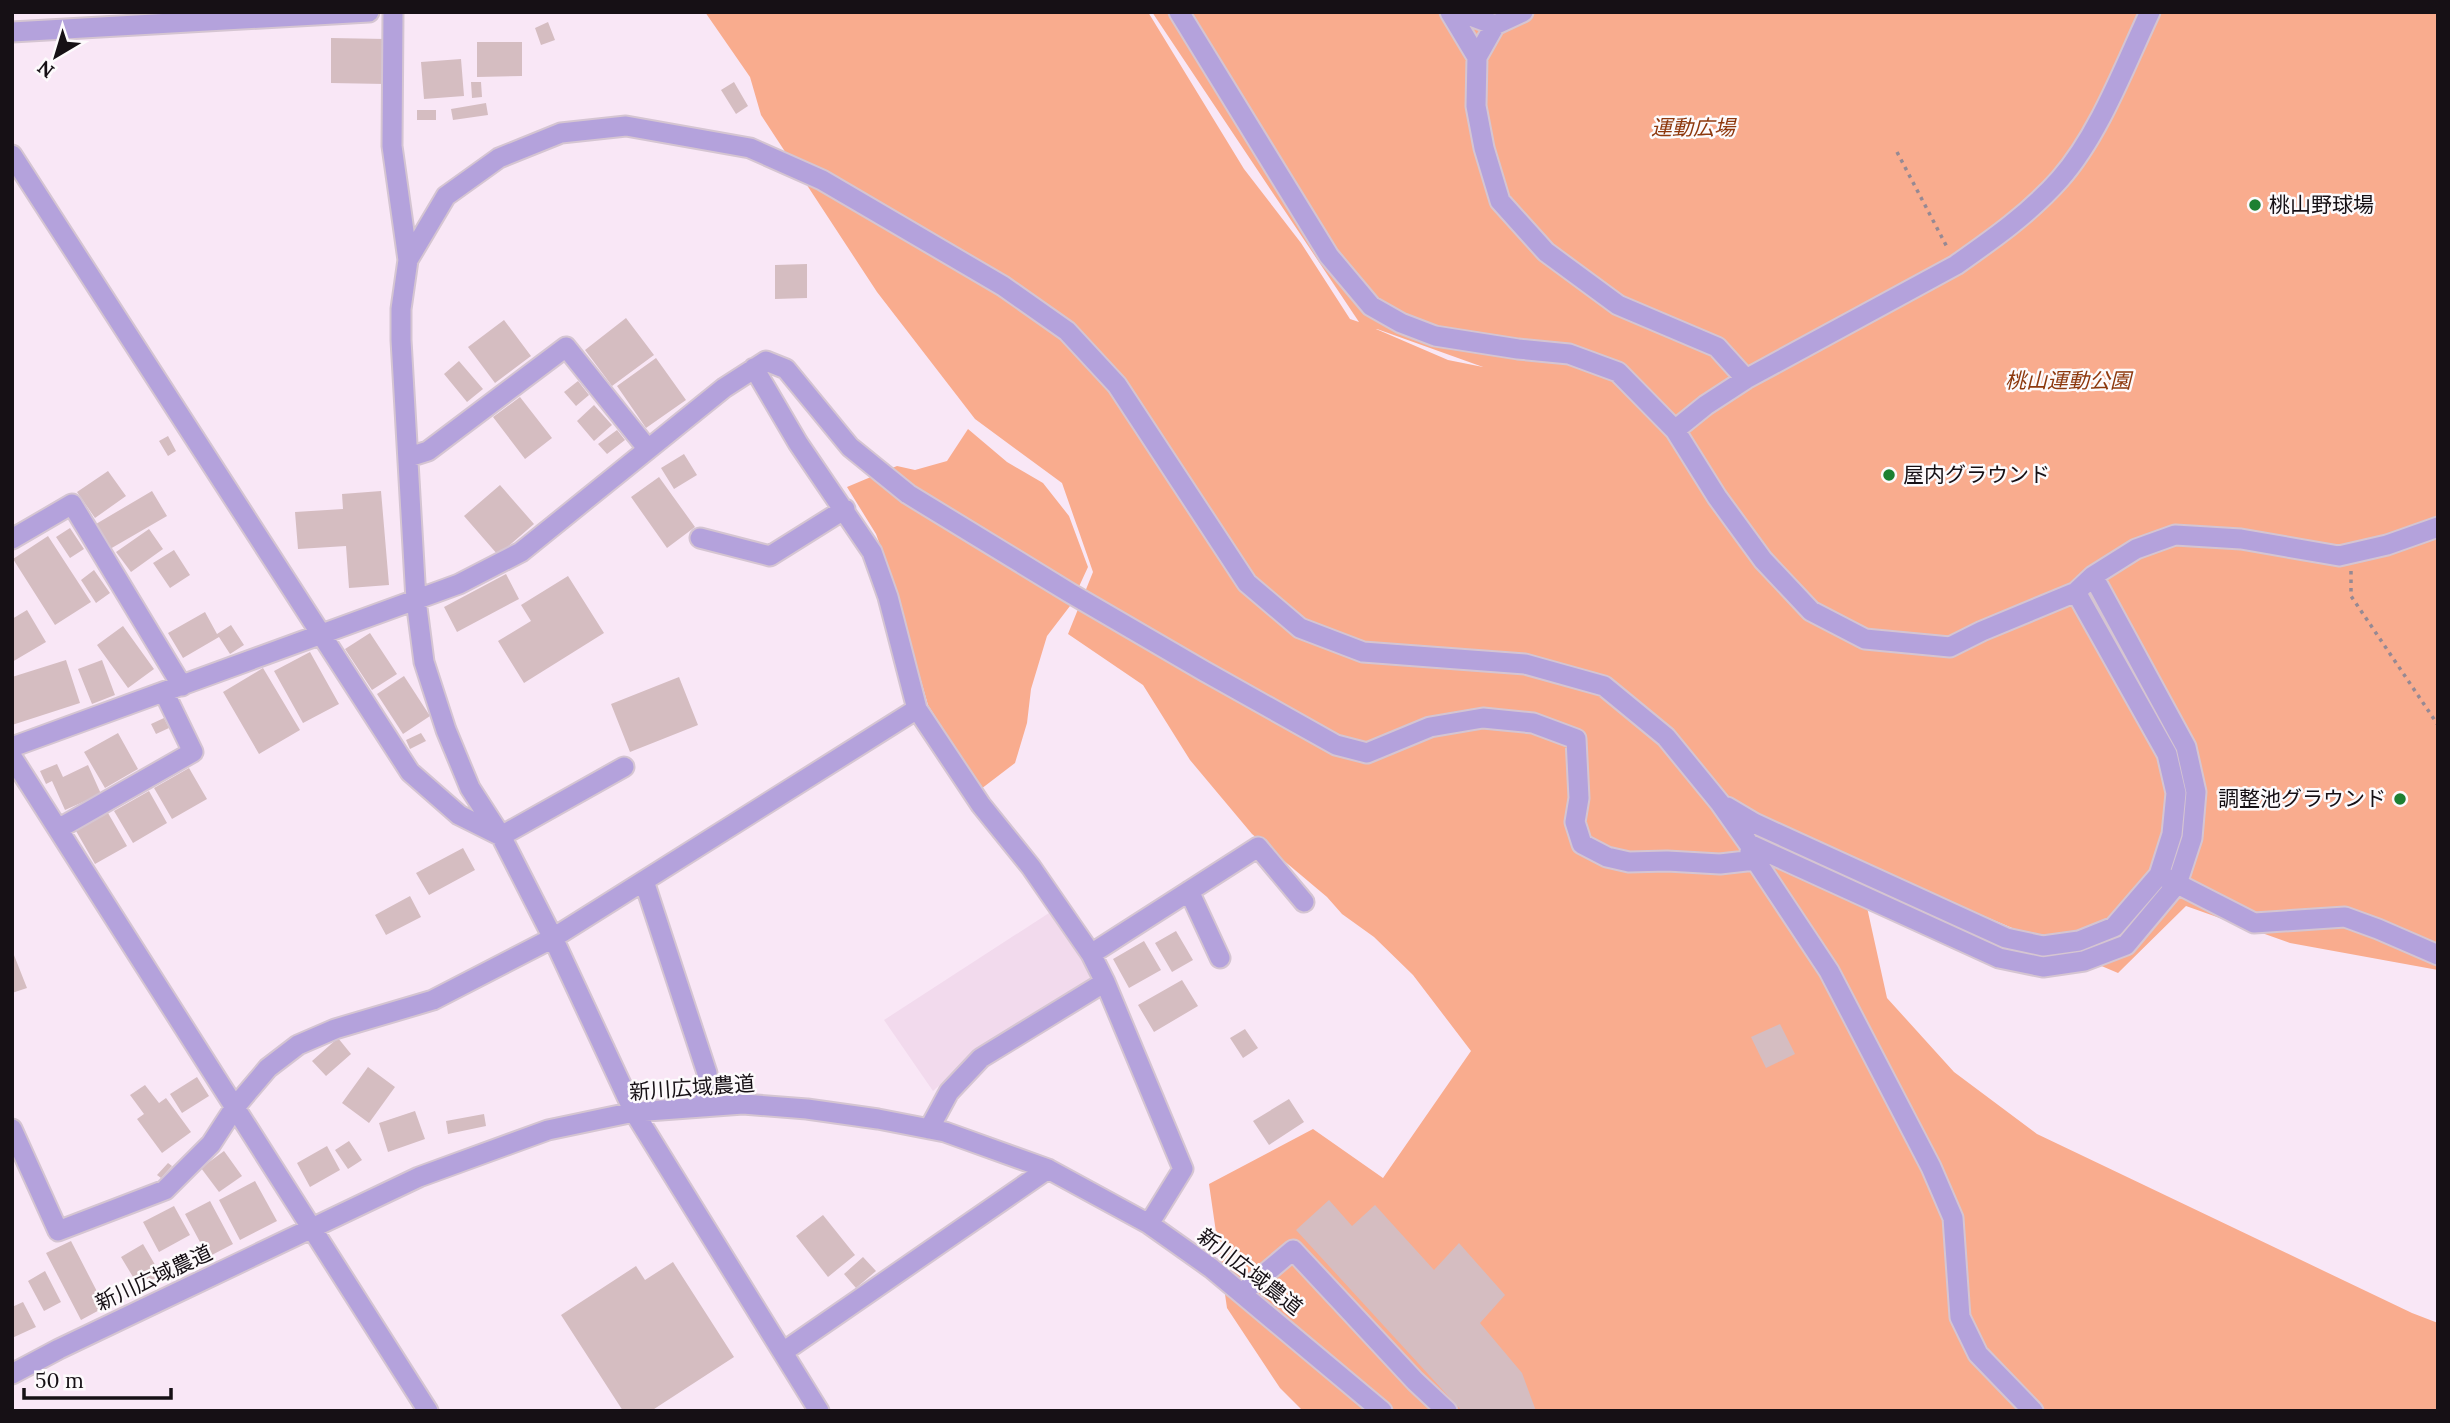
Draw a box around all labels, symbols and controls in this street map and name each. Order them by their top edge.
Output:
north arrow [21,21,91,91]
text: N [32,55,59,83]
park label: 運動広場 [1651,114,1737,141]
place label: 桃山野球場 [2269,191,2374,218]
marker: 桃山野球場 [2247,197,2263,213]
park label: 桃山運動公園 [2005,367,2134,394]
place label: 屋内グラウンド [1903,461,2050,488]
marker: 屋内グラウンド [1881,467,1897,483]
place label: 調整池グラウンド [2218,785,2386,812]
marker: 調整池グラウンド [2392,791,2408,807]
street label: 新川広域農道 [628,1070,756,1105]
street label: 新川広域農道 [1192,1222,1308,1321]
street label: 新川広域農道 [91,1239,217,1316]
scale bar [24,1356,172,1400]
text: 50 m [35,1367,84,1394]

